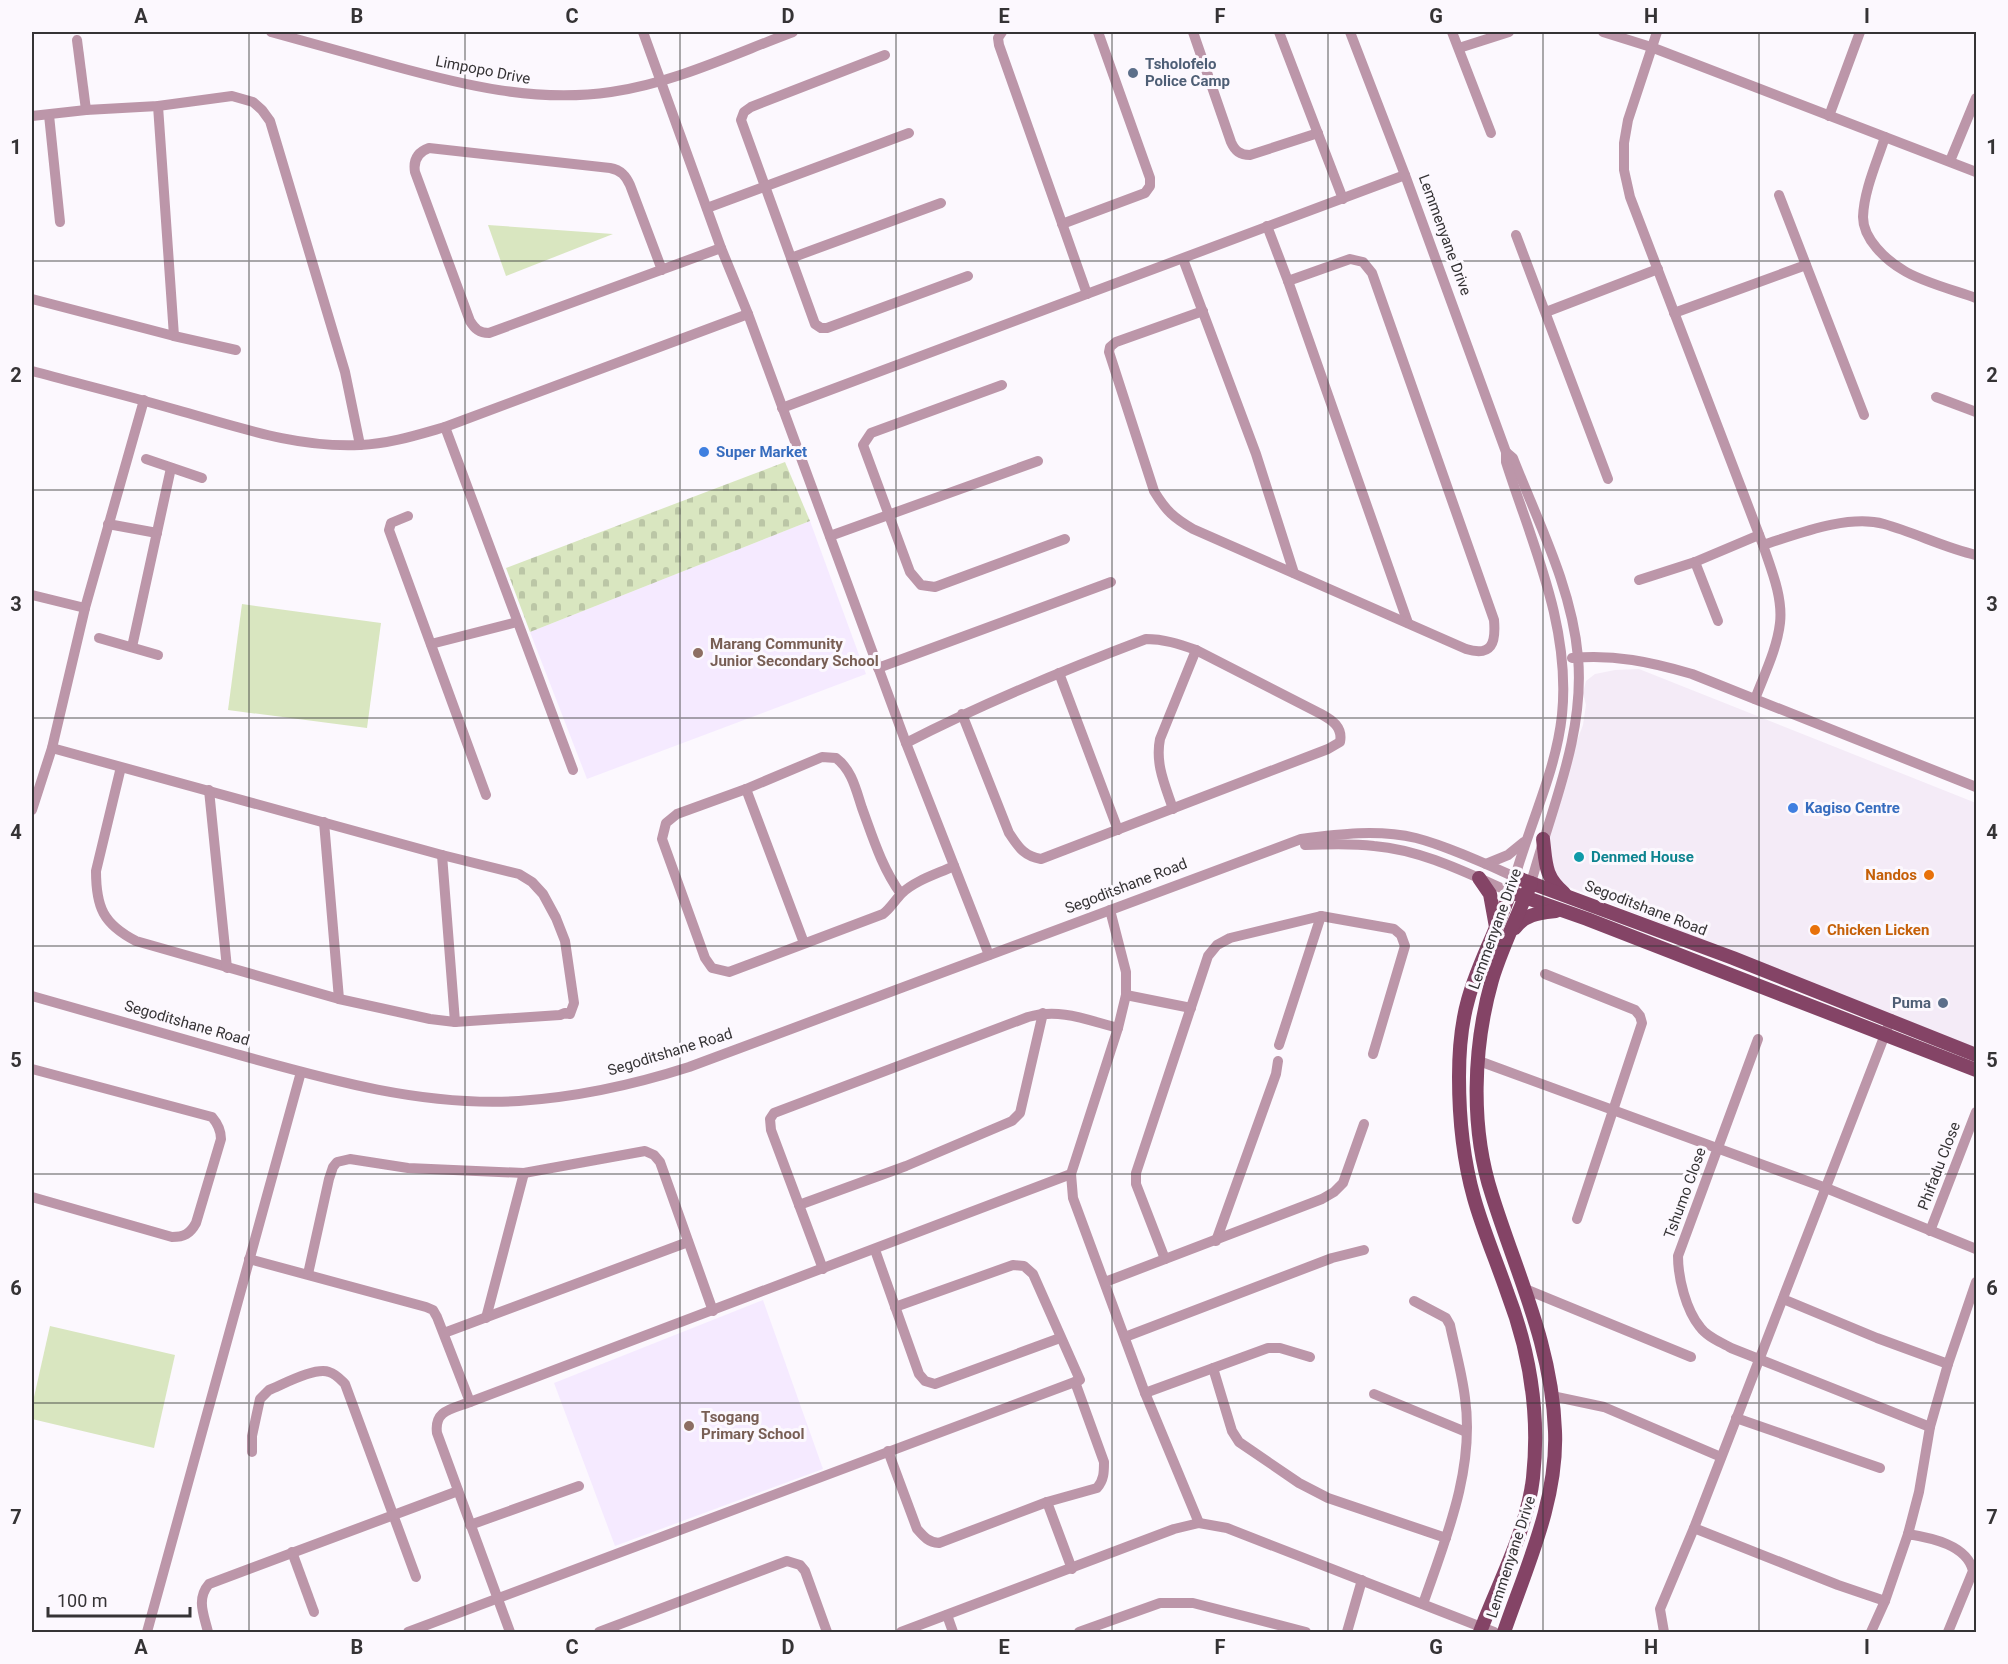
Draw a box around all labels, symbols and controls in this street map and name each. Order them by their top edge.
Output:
text: A [134,4,148,28]
text: B [351,4,363,28]
text: C [565,4,579,28]
text: D [782,4,795,28]
text: E [998,4,1010,28]
text: F [1215,4,1226,28]
text: G [1429,4,1443,28]
text: H [1644,4,1658,28]
text: I [1864,4,1870,28]
street label: Limpopo Drive [434,52,532,88]
place label: Tsholofelo Police Camp [1145,55,1230,90]
marker: Tsholofelo Police Camp [1126,66,1140,80]
text: 1 [10,135,22,159]
text: 1 [1986,135,1998,159]
street label: Lemmenyane Drive [1415,172,1475,298]
text: 2 [10,363,22,387]
text: 2 [1986,363,1998,387]
place label: Super Market [716,443,807,461]
marker: Super Market [697,445,711,459]
text: 3 [10,592,22,616]
text: 3 [1986,592,1998,616]
place label: Marang Community Junior Secondary School [710,635,879,670]
marker: Marang Community Junior Secondary School [691,646,705,660]
place label: Kagiso Centre [1805,799,1900,817]
marker: Kagiso Centre [1786,801,1800,815]
text: 4 [10,820,22,844]
text: 4 [1986,820,1998,844]
place label: Denmed House [1591,848,1694,866]
marker: Denmed House [1572,850,1586,864]
street label: Segoditshane Road [1062,854,1190,918]
street label: Lemmenyane Drive [1465,866,1525,992]
place label: Nandos [1865,866,1917,884]
marker: Nandos [1922,868,1936,882]
street label: Segoditshane Road [1582,876,1710,940]
place label: Chicken Licken [1827,921,1929,939]
marker: Chicken Licken [1808,923,1822,937]
place label: Puma [1892,994,1931,1012]
marker: Puma [1936,996,1950,1010]
street label: Segoditshane Road [122,997,252,1049]
street label: Segoditshane Road [606,1024,734,1080]
text: 5 [10,1048,22,1072]
text: 5 [1986,1048,1998,1072]
street label: Phifadu Close [1914,1119,1964,1213]
street label: Tshumo Close [1660,1145,1710,1241]
text: 6 [10,1276,22,1300]
text: 6 [1986,1276,1998,1300]
place label: Tsogang Primary School [701,1408,804,1443]
marker: Tsogang Primary School [682,1419,696,1433]
street label: Lemmenyane Drive [1483,1494,1539,1620]
text: 7 [10,1505,22,1529]
text: 7 [1986,1505,1998,1529]
scale bar [48,1580,190,1618]
text: 100 m [57,1590,108,1611]
text: A [134,1635,148,1659]
text: B [351,1635,363,1659]
text: C [565,1635,579,1659]
text: D [782,1635,795,1659]
text: E [998,1635,1010,1659]
text: F [1215,1635,1226,1659]
text: G [1429,1635,1443,1659]
text: H [1644,1635,1658,1659]
text: I [1864,1635,1870,1659]

